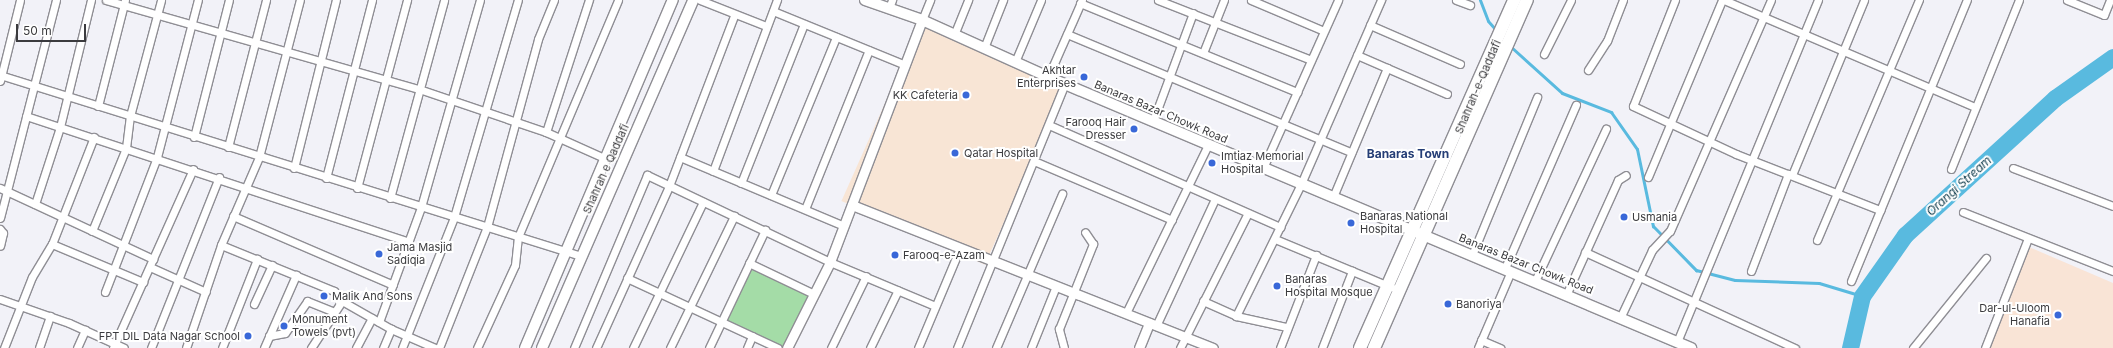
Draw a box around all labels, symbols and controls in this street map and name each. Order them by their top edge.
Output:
scale bar [18,16,88,42]
text: 50 m [23,23,52,38]
street label: Shahrah-e-Qaddafi [1452,38,1504,136]
place label: Akhtar Enterprises [1017,64,1076,90]
marker: Akhtar Enterprises [1079,72,1089,82]
street label: Banaras Bazar Chowk Road [1092,78,1230,146]
place label: KK Cafeteria [893,88,958,102]
marker: KK Cafeteria [961,90,971,100]
place label: Farooq Hair Dresser [1065,116,1126,142]
street label: Shahrah e Qaddafi [580,122,632,216]
marker: Farooq Hair Dresser [1129,124,1139,134]
place label: Qatar Hospital [964,146,1038,160]
marker: Qatar Hospital [949,147,961,159]
district label: Banaras Town [1367,147,1449,161]
place label: Imtiaz Memorial Hospital [1221,150,1304,176]
water label: Orangi Stream [1924,153,1994,219]
marker: Imtiaz Memorial Hospital [1206,157,1218,169]
place label: Banaras National Hospital [1360,210,1448,236]
place label: Usmania [1632,210,1677,224]
marker: Usmania [1619,212,1629,222]
marker: Banaras National Hospital [1345,217,1357,229]
street label: Banaras Bazar Chowk Road [1457,231,1595,297]
place label: Jama Masjid Sadiqia [387,241,452,267]
place label: Farooq-e-Azam [903,248,985,262]
marker: Jama Masjid Sadiqia [374,249,384,259]
marker: Farooq-e-Azam [890,250,900,260]
place label: Banaras Hospital Mosque [1285,273,1373,299]
marker: Banaras Hospital Mosque [1272,281,1282,291]
place label: Malik And Sons [332,289,412,303]
marker: Malik And Sons [319,291,329,301]
place label: Banoriya [1456,297,1502,311]
marker: Banoriya [1443,299,1453,309]
place label: Dar-ul-Uloom Hanafia [1979,302,2050,328]
marker: Dar-ul-Uloom Hanafia [2053,310,2063,320]
place label: Monument Towels (pvt) [292,313,356,339]
marker: Monument Towels (pvt) [279,321,289,331]
place label: FPT DIL Data Nagar School [99,329,240,343]
marker: FPT DIL Data Nagar School [243,331,253,341]

